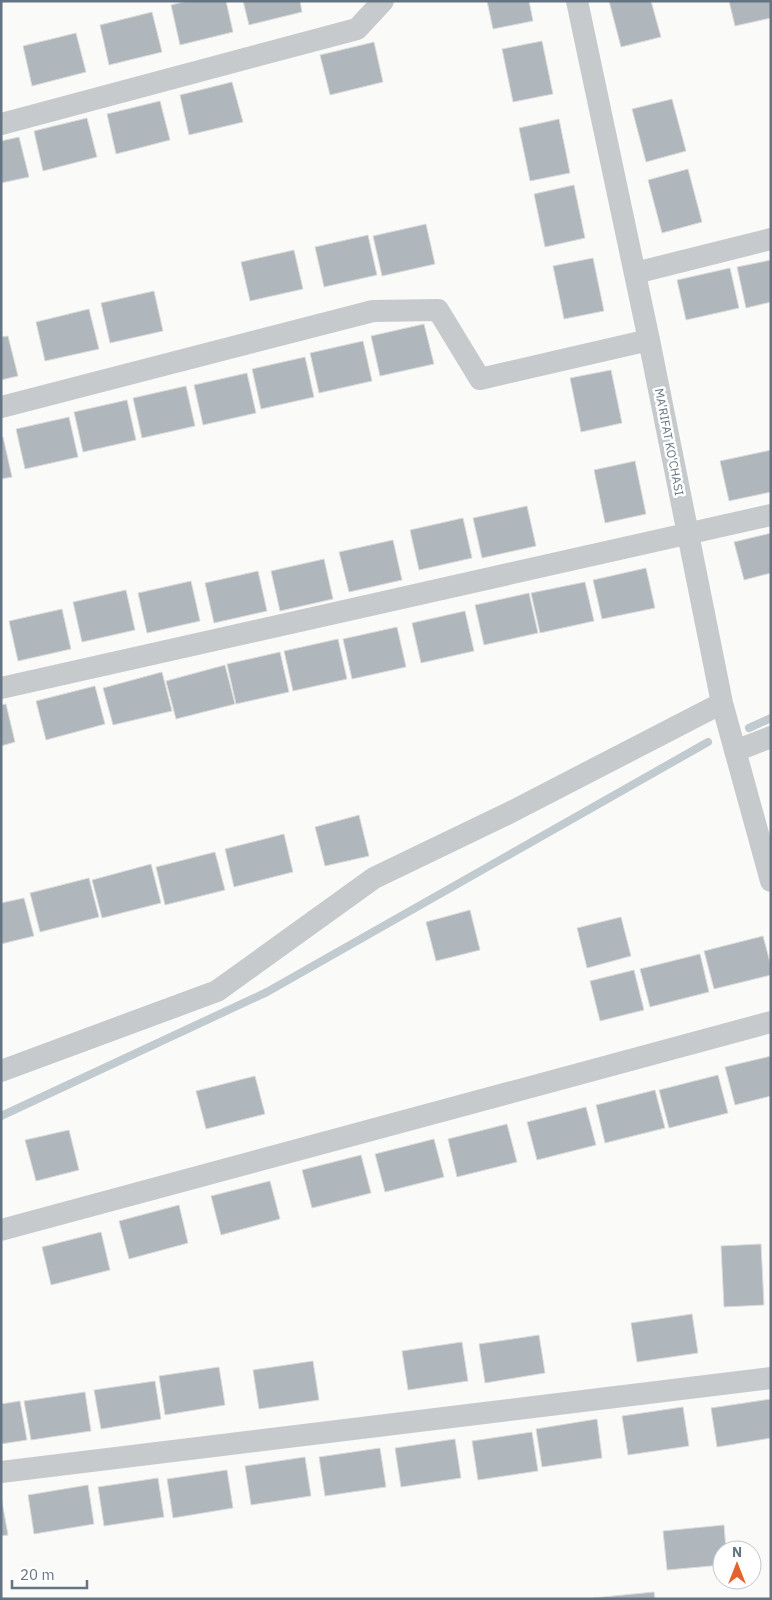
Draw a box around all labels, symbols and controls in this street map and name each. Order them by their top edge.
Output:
street label: MA'RIFAT KO'CHASI [652,387,687,497]
north arrow [712,1540,762,1590]
text: N [732,1543,742,1561]
scale bar [12,1558,88,1590]
text: 20 m [20,1565,55,1584]

